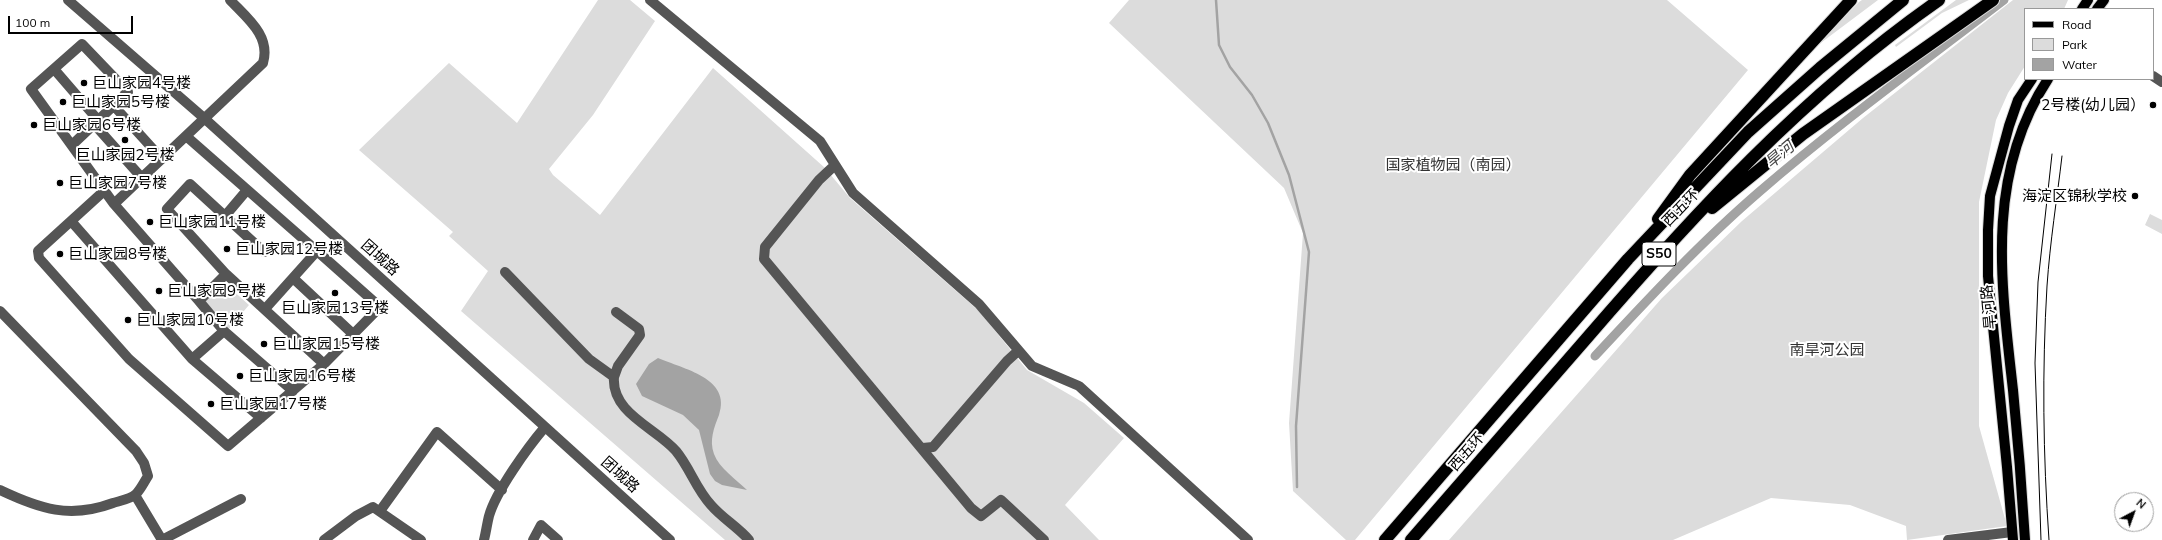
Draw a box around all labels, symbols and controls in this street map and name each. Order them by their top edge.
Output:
scale bar [10,8,135,34]
legend [2024,8,2154,80]
text: 100 m [15,15,50,30]
text: Road [2062,17,2091,32]
text: Park [2062,37,2087,52]
text: Water [2062,57,2097,72]
place label: 巨山家园4号楼 [92,74,191,92]
marker: 巨山家园4号楼 [79,78,89,88]
place label: 巨山家园5号楼 [71,93,170,111]
place label: 2号楼(幼儿园） [2041,96,2145,114]
marker: 巨山家园5号楼 [58,97,68,107]
marker: 2号楼(幼儿园） [2148,100,2158,110]
place label: 巨山家园6号楼 [42,116,141,134]
marker: 巨山家园6号楼 [29,120,39,130]
marker: 巨山家园2号楼 [120,135,130,145]
water label: 旱河 [1762,137,1798,173]
place label: 巨山家园2号楼 [76,146,174,164]
park label: 国家植物园（南园） [1386,156,1520,174]
place label: 巨山家园7号楼 [68,174,167,192]
marker: 巨山家园7号楼 [55,178,65,188]
street label: 西五环 [1659,186,1703,230]
place label: 海淀区锦秋学校 [2022,187,2127,205]
marker: 海淀区锦秋学校 [2130,191,2140,201]
place label: 巨山家园11号楼 [158,213,266,231]
marker: 巨山家园11号楼 [145,217,155,227]
street label: 团城路 [357,236,403,280]
place label: 巨山家园12号楼 [235,240,343,258]
road number: S50 [1642,242,1676,266]
marker: 巨山家园12号楼 [222,244,232,254]
place label: 巨山家园8号楼 [68,245,167,263]
marker: 巨山家园8号楼 [55,249,65,259]
place label: 巨山家园9号楼 [167,282,266,300]
street label: 旱河路 [1978,284,2000,330]
marker: 巨山家园9号楼 [154,286,164,296]
marker: 巨山家园13号楼 [330,288,340,298]
place label: 巨山家园13号楼 [281,299,389,317]
place label: 巨山家园10号楼 [136,311,244,329]
marker: 巨山家园10号楼 [123,315,133,325]
place label: 巨山家园15号楼 [272,335,380,353]
marker: 巨山家园15号楼 [259,339,269,349]
park label: 南旱河公园 [1790,341,1864,359]
place label: 巨山家园16号楼 [248,367,356,385]
marker: 巨山家园16号楼 [235,371,245,381]
place label: 巨山家园17号楼 [219,395,327,413]
marker: 巨山家园17号楼 [206,399,216,409]
street label: 西五环 [1445,429,1489,475]
street label: 团城路 [597,453,643,497]
north arrow [2114,492,2154,532]
text: N [2133,496,2149,512]

